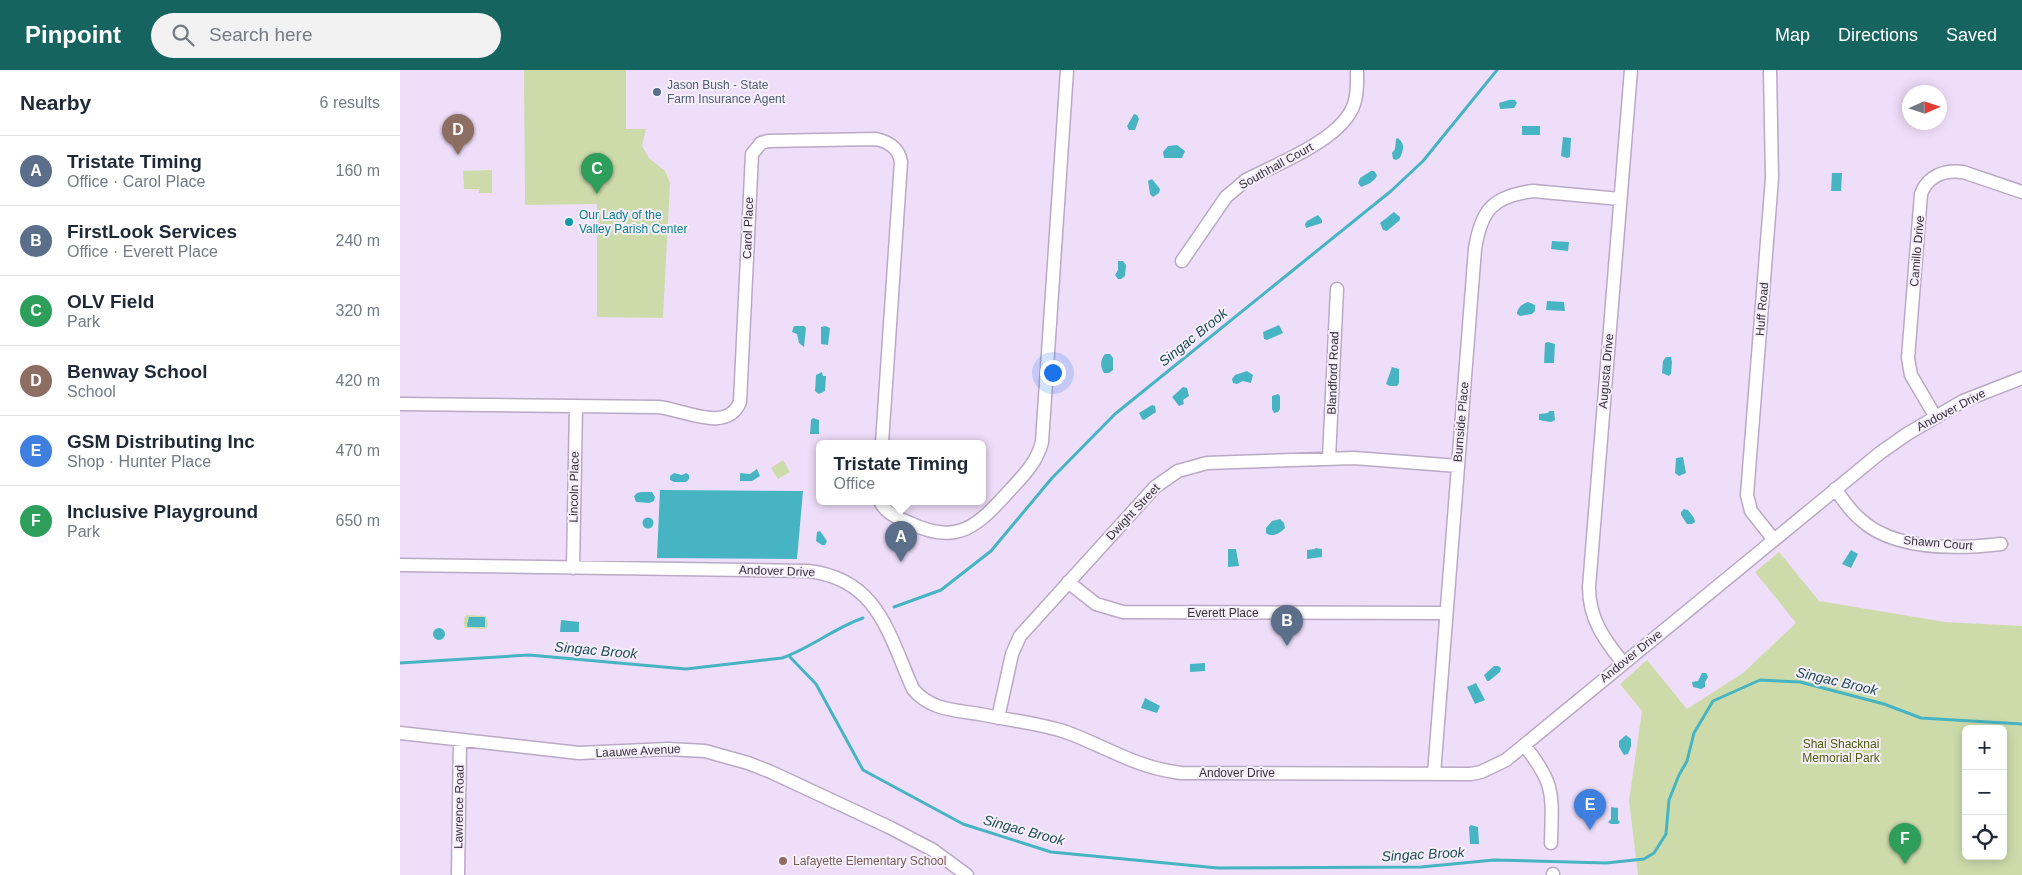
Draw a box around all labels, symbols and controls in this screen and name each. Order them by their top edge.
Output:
search box [151,13,501,58]
text: Pinpoint [25,21,121,48]
icon: search [169,21,197,49]
text: Search here [209,24,313,45]
text: Map [1775,25,1810,45]
text: Directions [1838,25,1918,45]
text: Saved [1946,25,1997,45]
place label: Jason Bush - State Farm Insurance Agent [667,78,786,106]
north arrow [1902,85,1947,130]
marker: Jason Bush - State Farm Insurance Agent [651,86,663,98]
text: Nearby [20,91,91,114]
text: 6 results [320,94,380,111]
pin: D [442,114,474,155]
street label: Southhall Court [1236,140,1316,192]
text: Tristate Timing [67,151,202,172]
pin: C [581,153,613,194]
text: A [30,162,42,179]
text: 160 m [336,162,380,179]
text: Office · Carol Place [67,173,205,190]
street label: Carol Place [740,196,756,259]
place label: Our Lady of the Valley Parish Center [579,208,688,236]
street label: Camillo Drive [1907,215,1927,287]
marker: Our Lady of the Valley Parish Center [563,216,575,228]
text: FirstLook Services [67,221,237,242]
text: B [30,232,42,249]
text: 240 m [336,232,380,249]
text: Office · Everett Place [67,243,218,260]
street label: Huff Road [1753,282,1771,336]
text: OLV Field [67,291,154,312]
text: C [30,302,42,319]
text: 320 m [336,302,380,319]
water label: Singac Brook [1156,304,1231,369]
text: Park [67,313,100,330]
street label: Blandford Road [1325,331,1341,415]
street label: Augusta Drive [1596,333,1616,409]
your location [1040,360,1066,386]
text: Benway School [67,361,207,382]
text: D [30,372,42,389]
text: 420 m [336,372,380,389]
street label: Burnside Place [1451,381,1472,463]
text: School [67,383,116,400]
street label: Andover Drive [1914,386,1988,434]
text: GSM Distributing Inc [67,431,255,452]
popup [816,440,986,505]
text: E [31,442,41,459]
text: 470 m [336,442,380,459]
street label: Lincoln Place [566,451,582,523]
text: Shop · Hunter Place [67,453,211,470]
text: Tristate Timing [834,453,968,474]
text: Office [834,475,875,492]
street label: Dwight Street [1103,480,1163,543]
text: Inclusive Playground [67,501,258,522]
text: F [31,512,41,529]
text: 650 m [336,512,380,529]
pin: A [885,521,917,562]
text: Park [67,523,100,540]
street label: Shawn Court [1903,533,1974,553]
street label: Andover Drive [739,563,816,579]
pin: B [1271,605,1303,646]
street label: Everett Place [1187,606,1259,620]
street label: Andover Drive [1597,626,1665,685]
water label: Singac Brook [554,638,639,662]
water label: Singac Brook [1795,664,1880,698]
map controls [1962,725,2007,860]
button: + [1962,725,2007,770]
park label: Shai Shacknai Memorial Park [1802,737,1881,765]
street label: Laauwe Avenue [595,742,681,760]
street label: Lawrence Road [451,765,467,849]
street label: Andover Drive [1199,766,1275,780]
button: − [1962,770,2007,815]
pin: E [1574,789,1606,830]
water label: Singac Brook [982,811,1067,849]
button: locate [1962,815,2007,860]
pin: F [1889,823,1921,864]
water label: Singac Brook [1381,844,1466,864]
place label: Lafayette Elementary School [793,854,946,868]
marker: Lafayette Elementary School [777,855,789,867]

